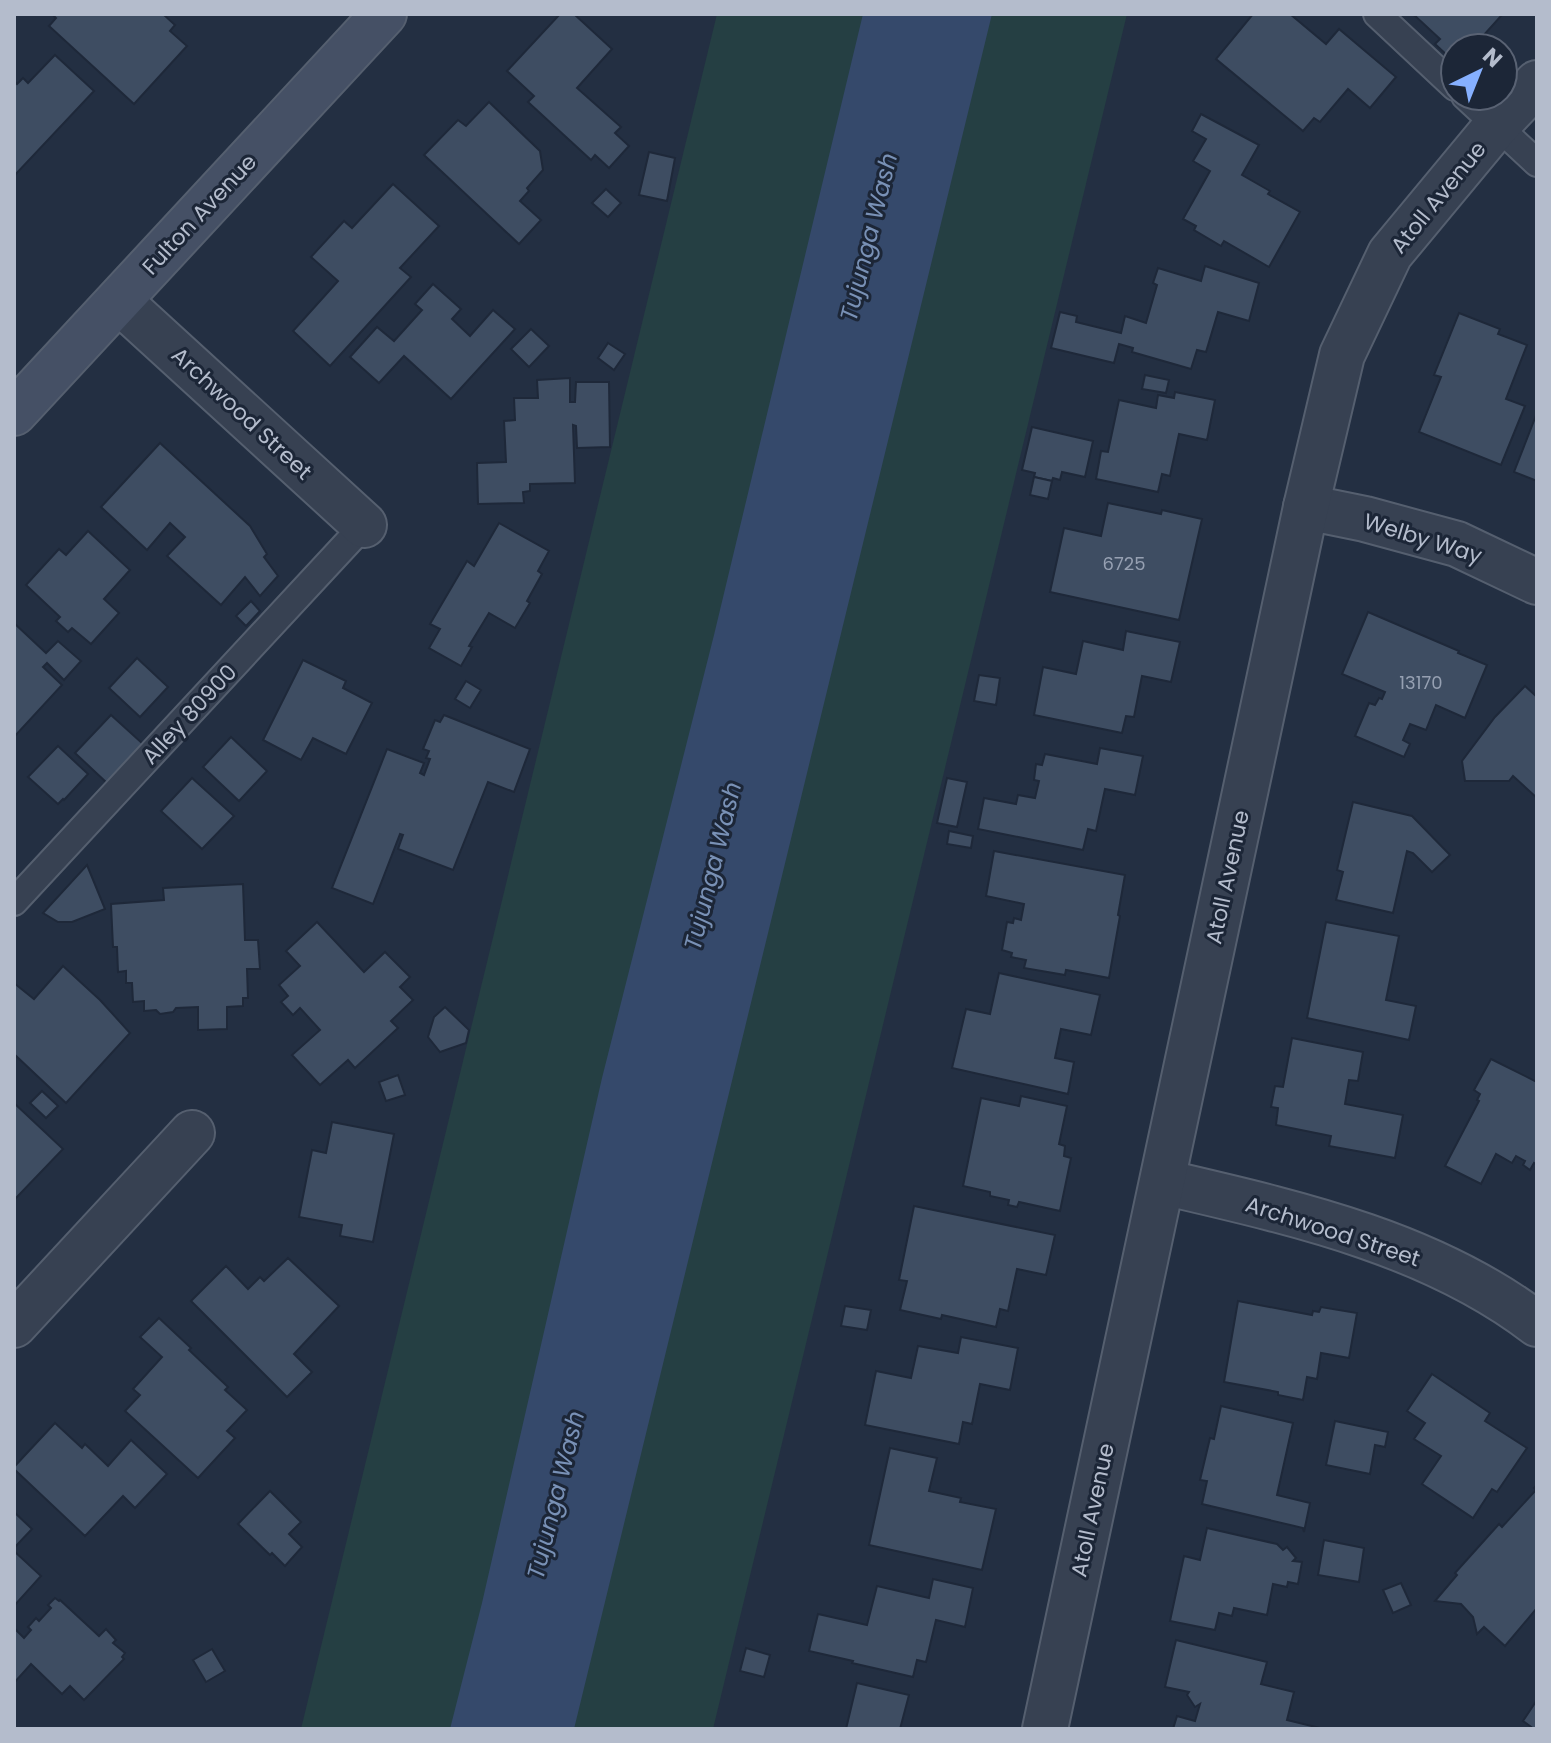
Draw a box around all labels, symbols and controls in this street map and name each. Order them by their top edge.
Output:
north arrow [1439,32,1519,112]
text: N [1476,41,1509,75]
street label: Atoll Avenue [1383,135,1493,260]
street label: Fulton Avenue [135,147,264,282]
water label: Tujunga Wash [832,149,905,324]
street label: Archwood Street [165,340,319,487]
street label: Welby Way [1360,506,1486,571]
house number: 6725 [1103,551,1145,576]
street label: Alley 80900 [135,657,244,771]
house number: 13170 [1399,670,1443,695]
water label: Tujunga Wash [676,778,749,953]
street label: Atoll Avenue [1198,807,1257,947]
street label: Archwood Street [1242,1189,1424,1274]
water label: Tujunga Wash [519,1407,592,1582]
street label: Atoll Avenue [1063,1440,1122,1580]

